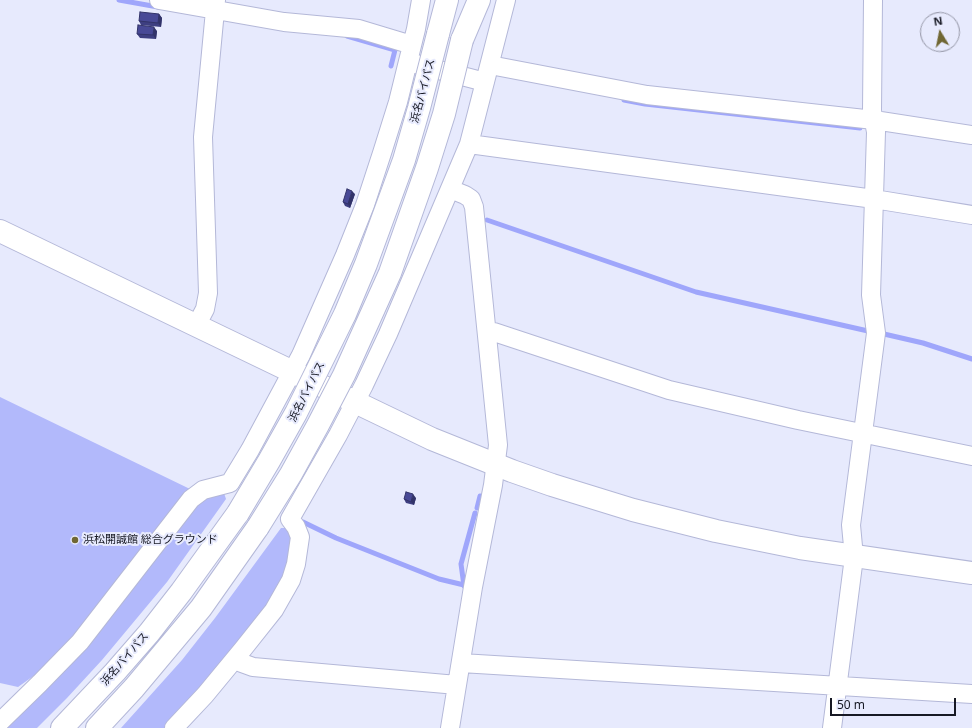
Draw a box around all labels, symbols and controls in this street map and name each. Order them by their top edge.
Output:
north arrow [920,12,960,52]
text: N [932,13,944,29]
street label: 浜名バイパス [408,57,438,125]
street label: 浜名バイパス [286,360,328,424]
place label: 浜松開誠館 総合グラウンド [83,533,218,547]
marker: 浜松開誠館 総合グラウンド [70,535,80,545]
street label: 浜名バイパス [98,630,152,688]
scale bar [832,690,958,716]
text: 50 m [837,696,865,713]

